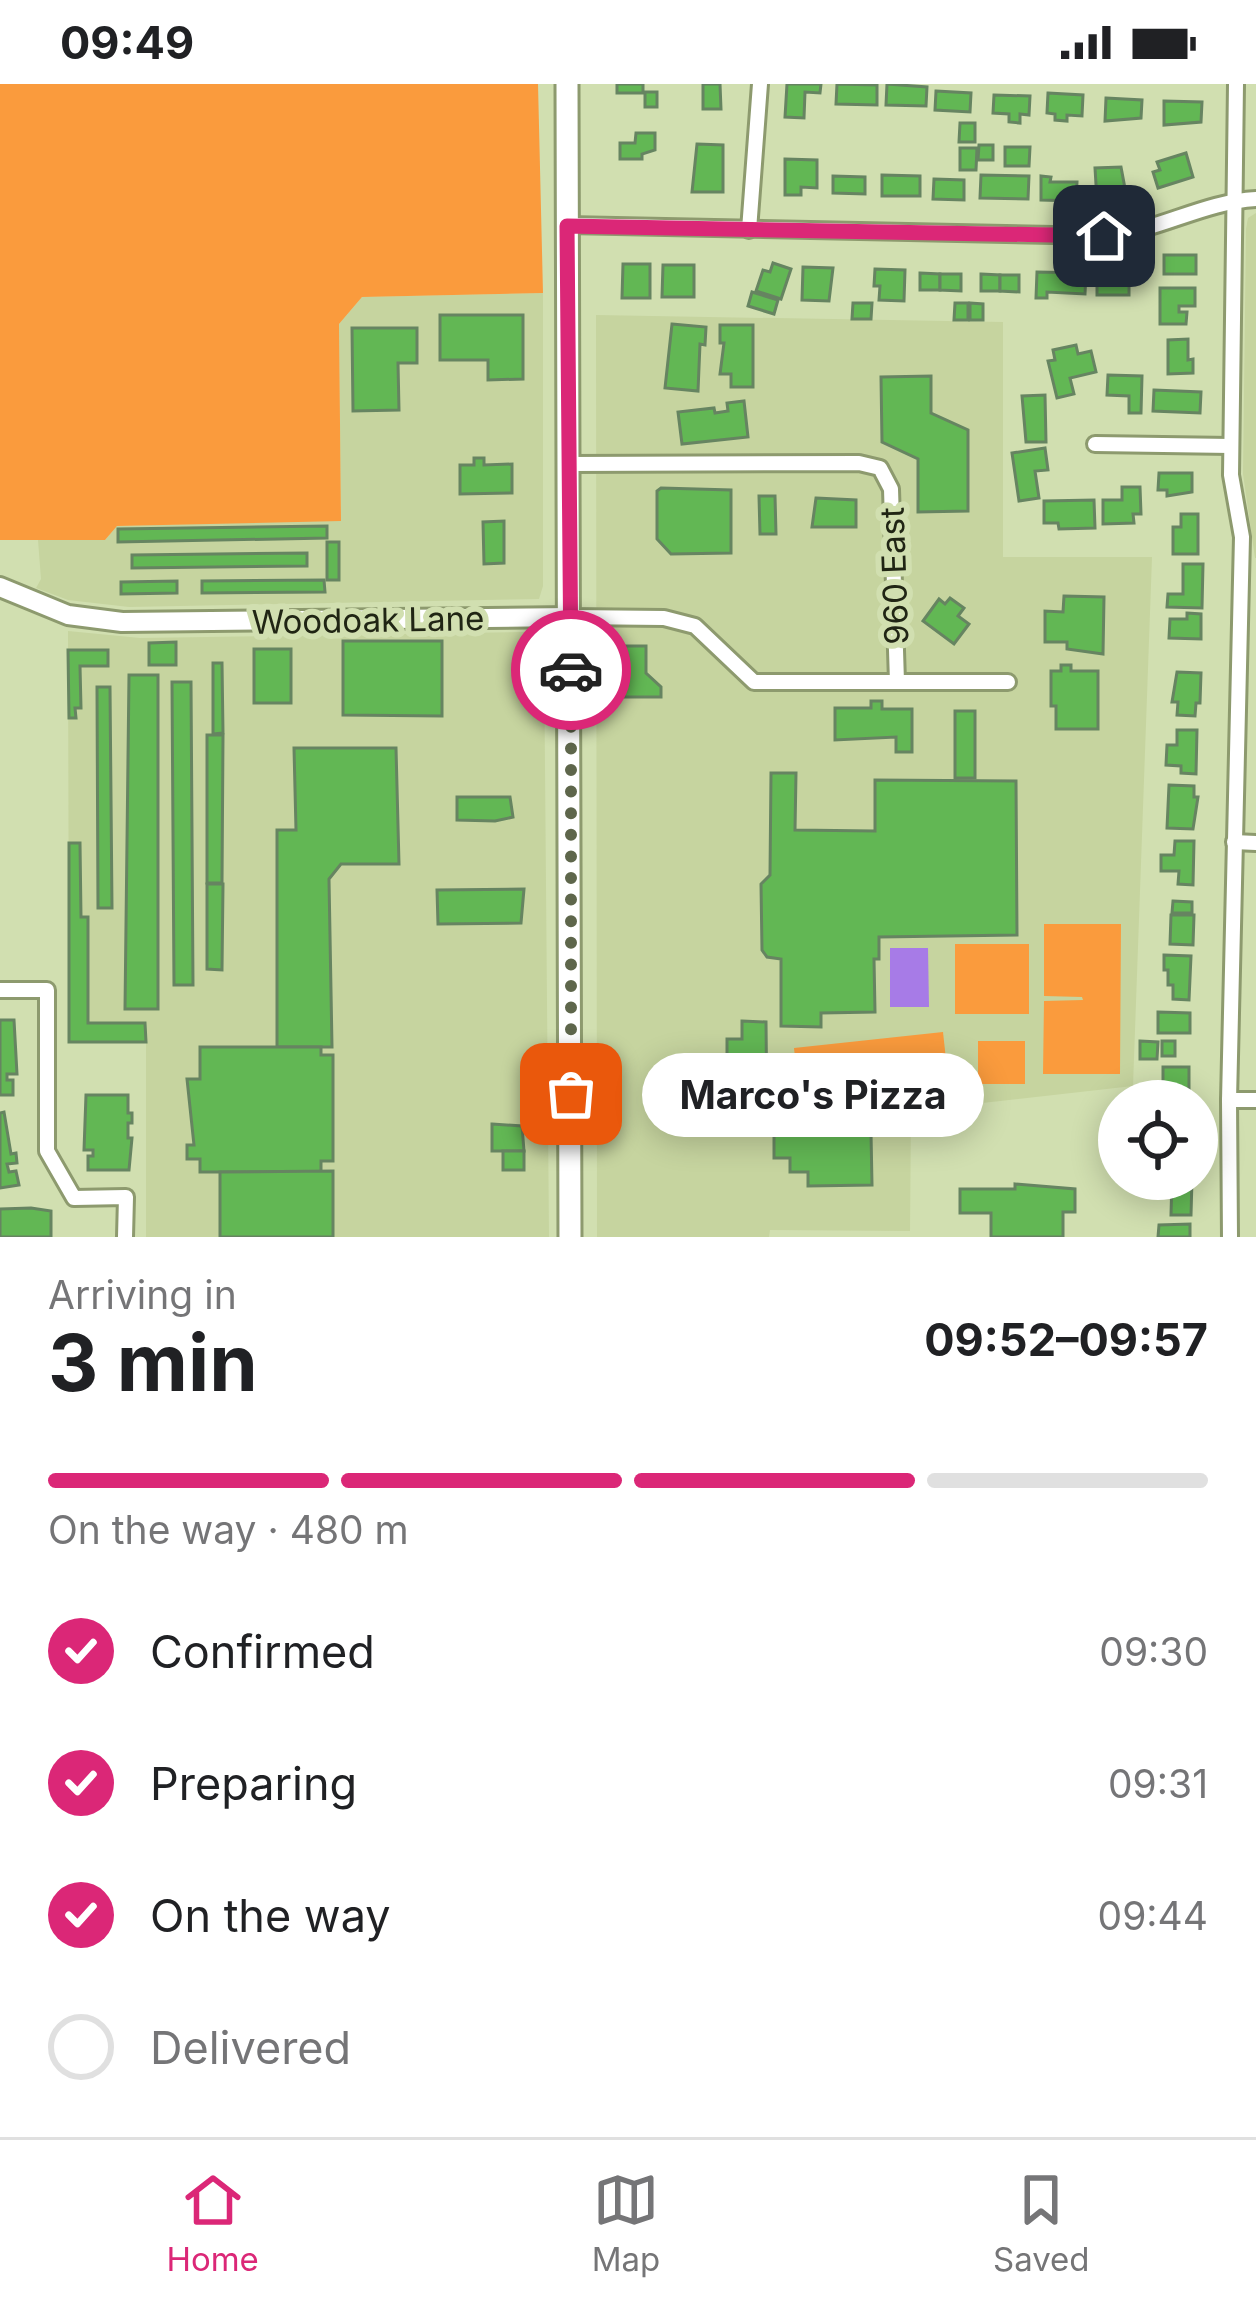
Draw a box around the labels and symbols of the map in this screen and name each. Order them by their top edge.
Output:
pin [1053,185,1155,287]
street label: 960 East [872,506,916,645]
street label: Woodoak Lane [251,598,485,642]
courier [511,610,631,730]
pin [520,1043,622,1145]
callout: Marco's Pizza [643,1052,985,1136]

